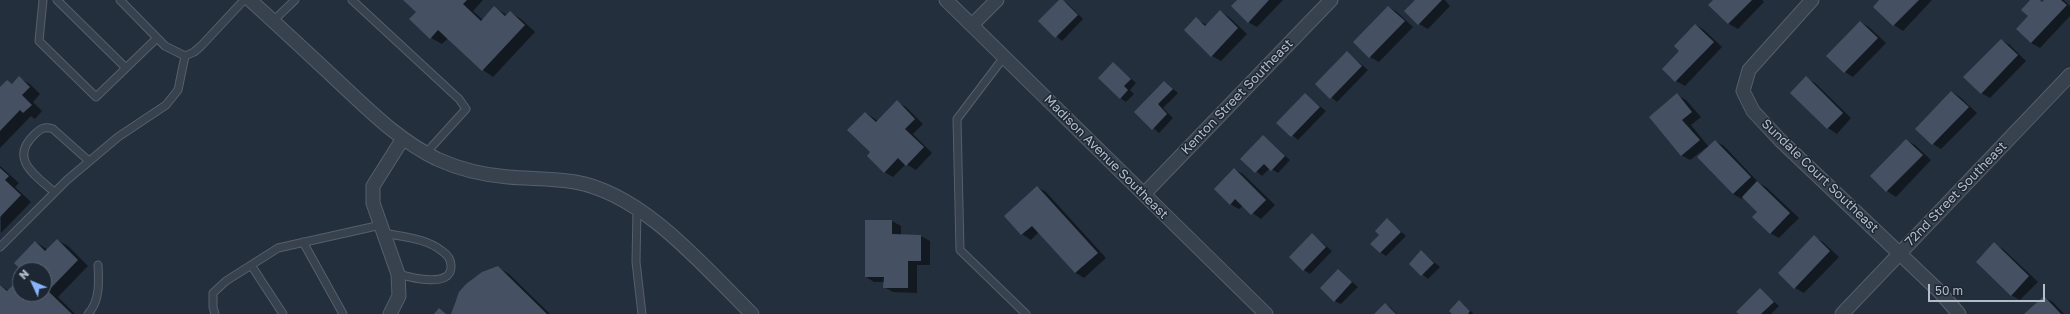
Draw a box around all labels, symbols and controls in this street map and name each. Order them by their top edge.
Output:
street label: Kenton Street Southeast [1178,36,1296,158]
street label: Madison Avenue Southeast [1041,92,1171,222]
street label: Sundale Court Southeast [1758,116,1882,236]
street label: 72nd Street Southeast [1902,138,2010,250]
north arrow [12,262,52,302]
text: N [16,266,31,282]
scale bar [1930,276,2047,302]
text: 50 m [1935,283,1963,298]

